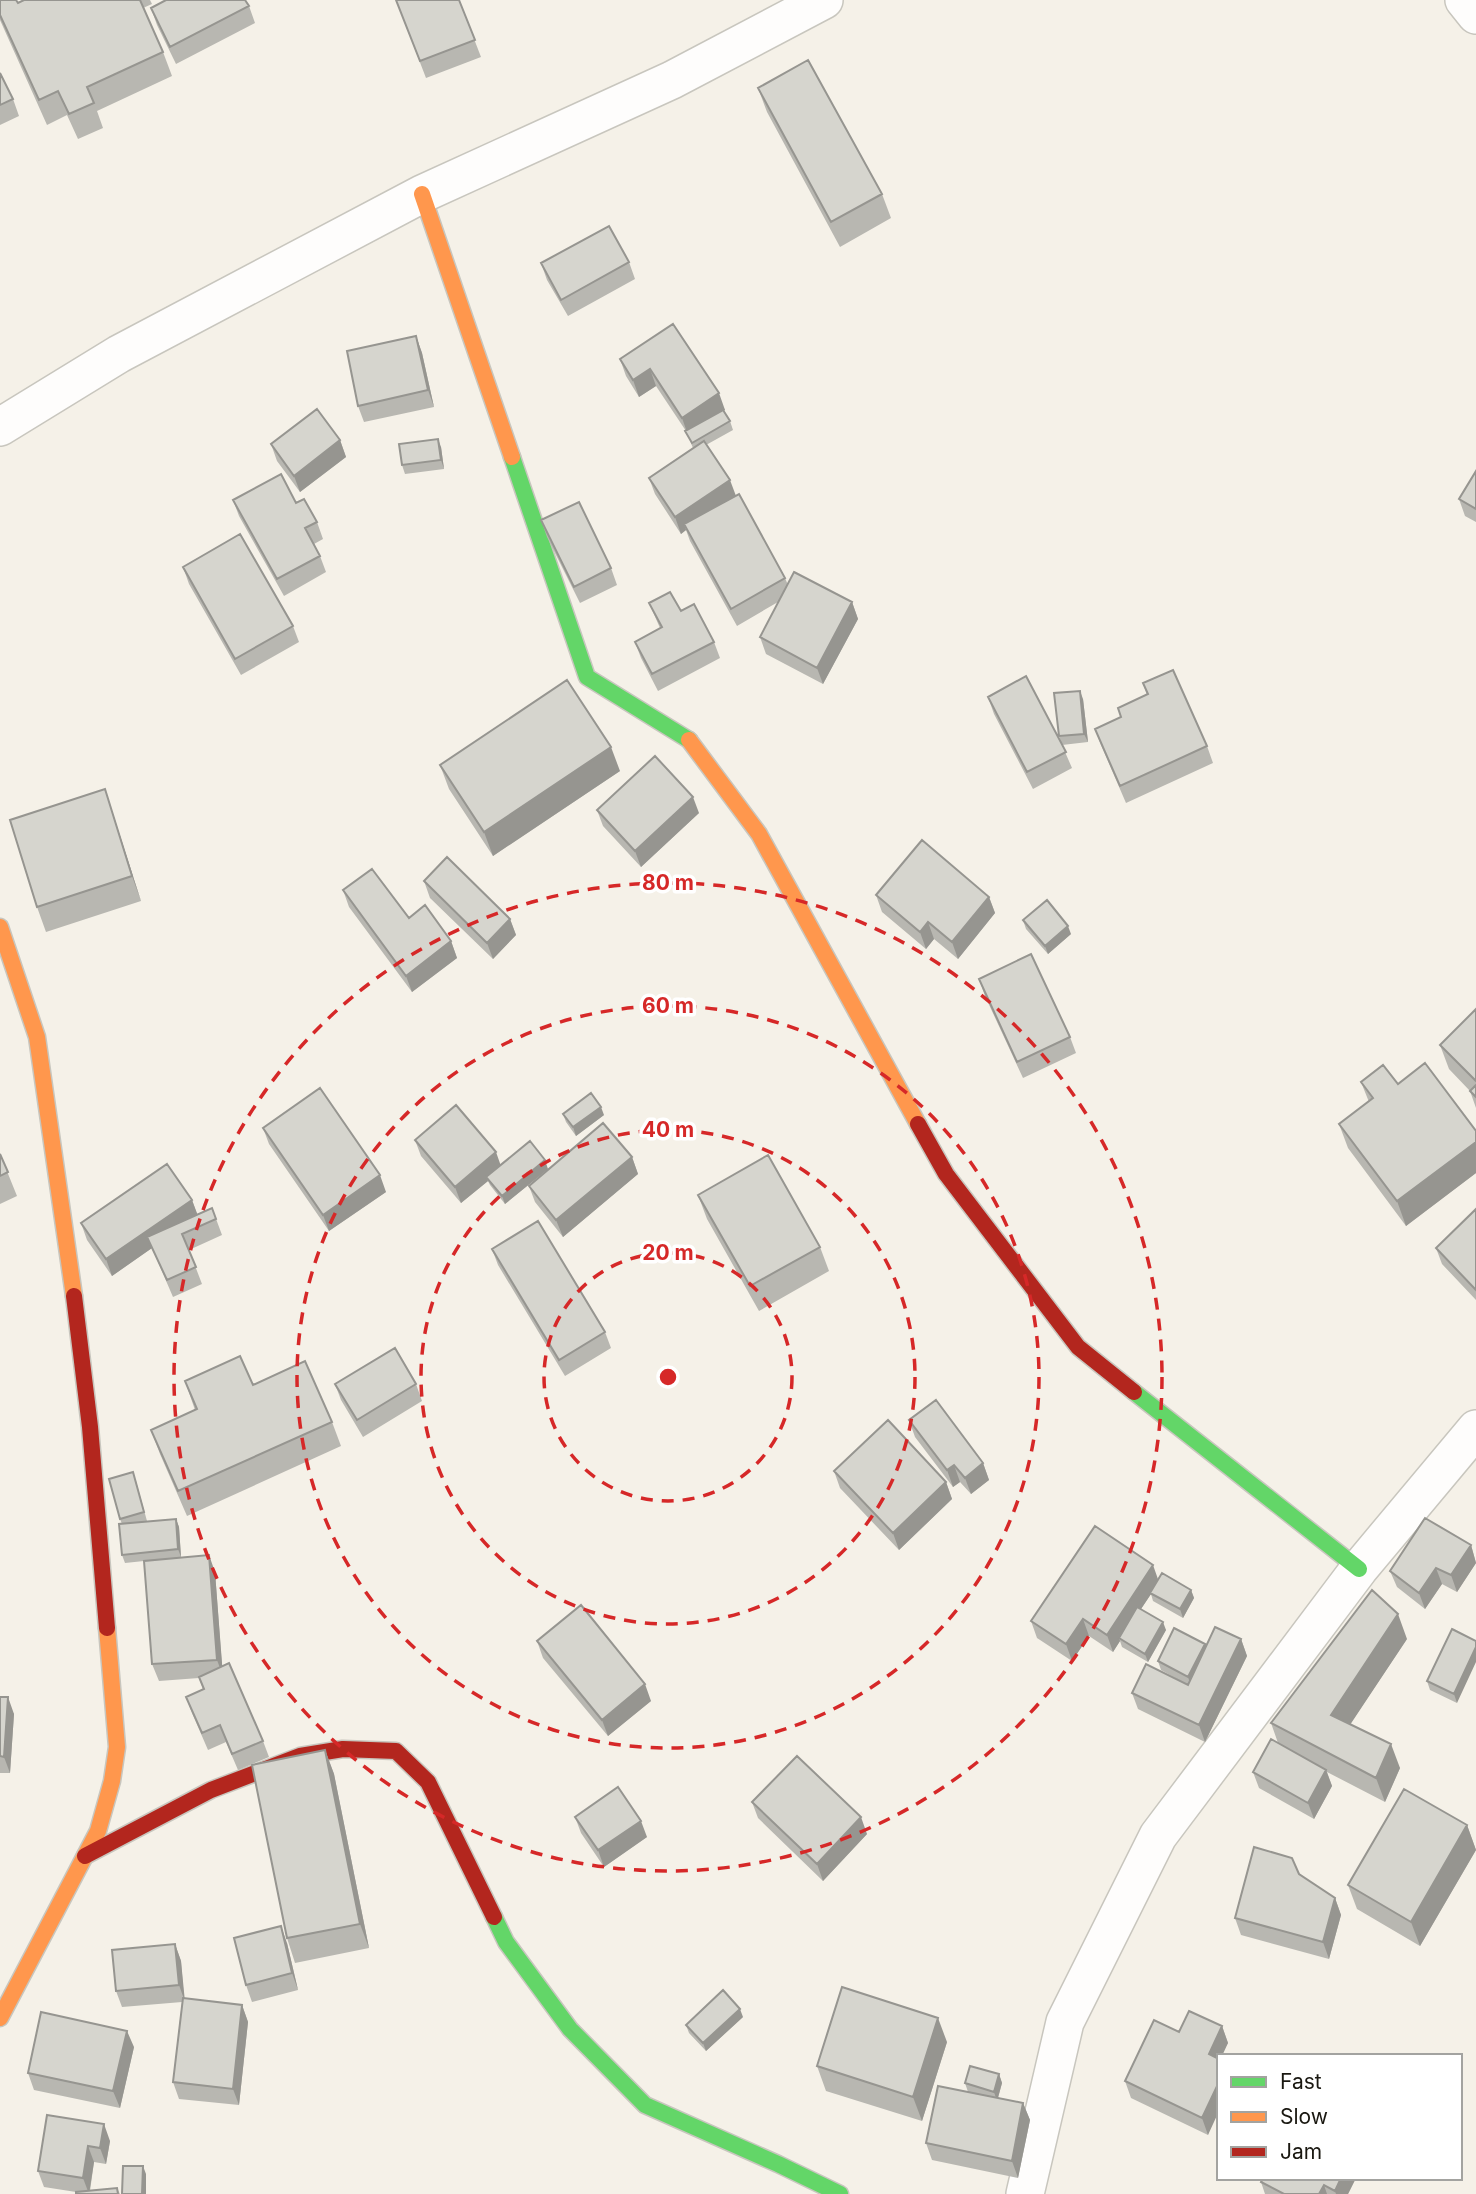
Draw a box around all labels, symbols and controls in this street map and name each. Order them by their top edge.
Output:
text: 80 m [642,870,694,895]
text: 60 m [642,993,694,1018]
text: 40 m [642,1117,694,1142]
text: 20 m [642,1240,694,1265]
centre of rings [656,1365,680,1389]
legend [1217,2054,1462,2180]
text: Fast [1280,2069,1322,2094]
text: Slow [1280,2104,1328,2129]
text: Jam [1280,2139,1322,2164]

